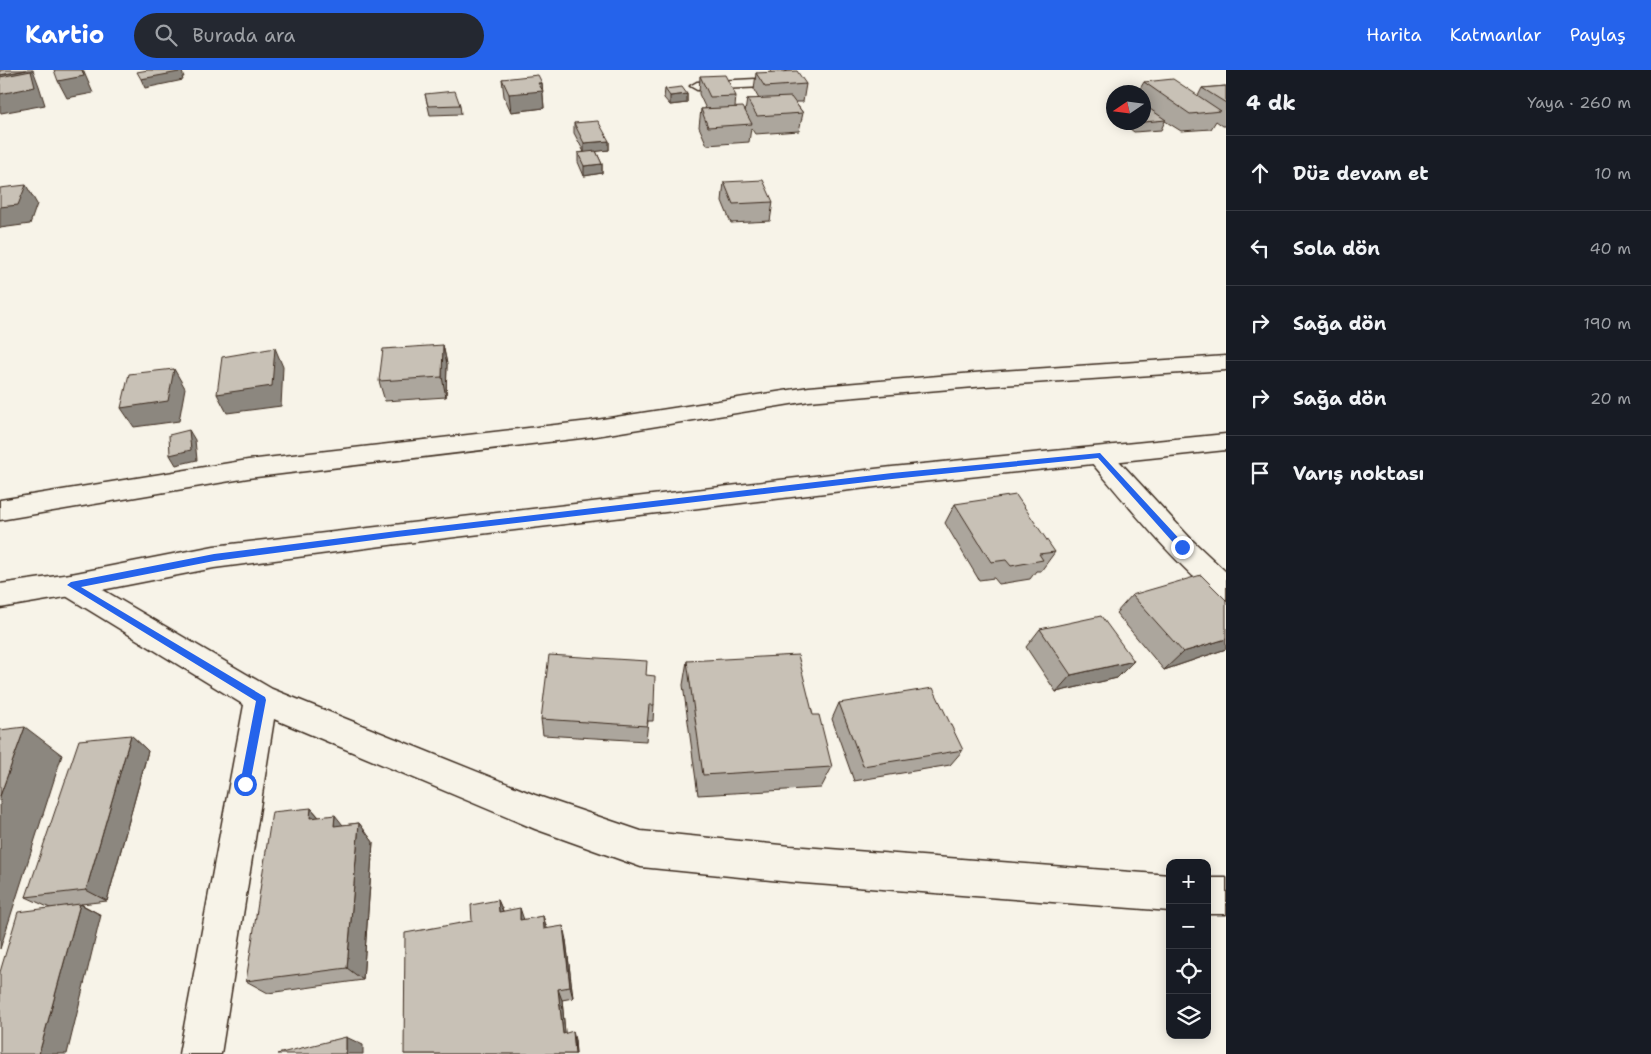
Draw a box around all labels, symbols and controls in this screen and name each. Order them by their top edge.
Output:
search box [134,13,484,58]
text: Kartio [25,19,104,51]
icon: search [152,21,180,49]
text: Burada ara [192,23,295,48]
text: Harita [1366,23,1422,47]
text: Katmanlar [1450,23,1542,47]
text: Paylaş [1570,23,1626,47]
north arrow [1106,85,1151,130]
text: 4 dk [1246,89,1296,117]
text: Yaya · 260 m [1527,92,1631,113]
icon: ahead [1246,159,1274,187]
text: Düz devam et [1293,161,1429,186]
text: 10 m [1594,163,1631,184]
icon: left [1246,234,1274,262]
text: Sola dön [1293,236,1380,261]
text: 40 m [1589,238,1631,259]
icon: right [1246,309,1274,337]
text: Sağa dön [1293,311,1386,336]
text: 190 m [1584,313,1631,334]
icon: right [1246,384,1274,412]
text: Sağa dön [1293,386,1386,411]
text: 20 m [1590,388,1631,409]
icon: arrive [1246,459,1274,487]
text: Varış noktası [1293,461,1424,486]
route end [1171,536,1194,559]
route start [234,773,257,796]
map controls [1166,859,1211,1039]
button: + [1166,859,1211,904]
button: − [1166,904,1211,949]
button: locate [1166,949,1211,994]
button: layers [1166,994,1211,1039]

